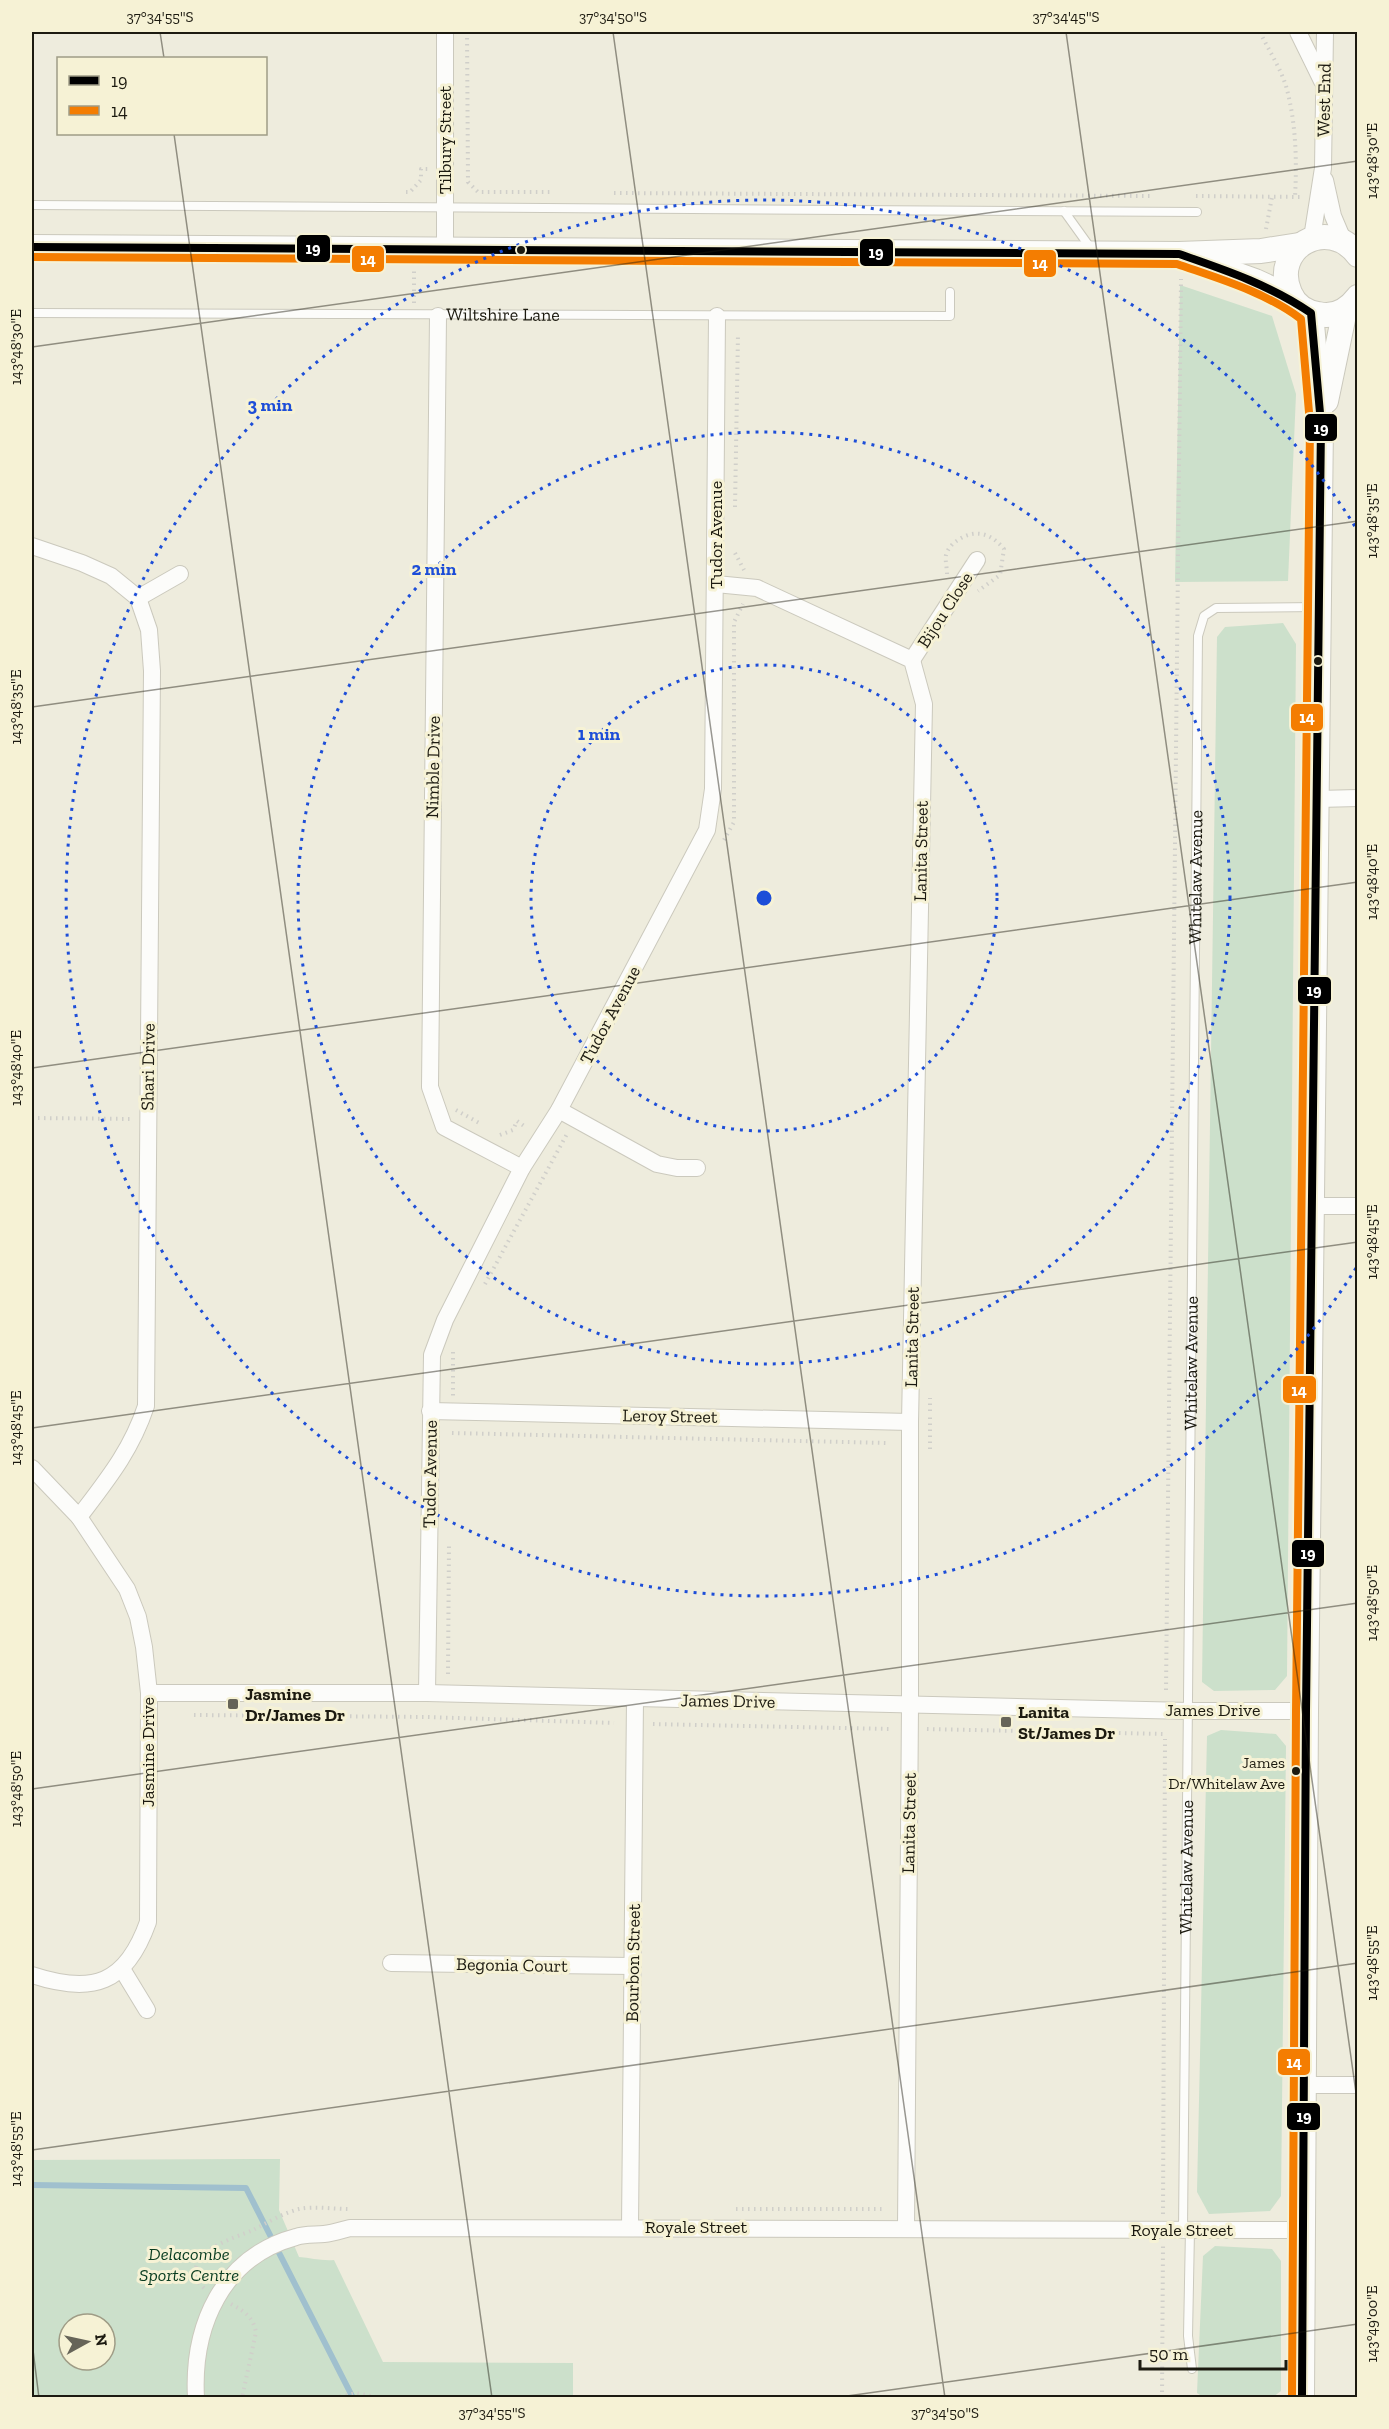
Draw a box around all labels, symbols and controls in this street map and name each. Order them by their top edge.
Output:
text: 37°34'55"S [126,8,194,26]
text: 37°34'50"S [579,8,647,26]
text: 37°34'45"S [1032,8,1100,26]
legend [57,57,267,135]
street label: West End [1312,63,1336,137]
text: 19 [111,70,128,92]
street label: Tilbury Street [434,85,456,194]
text: 14 [111,100,128,122]
text: 143°48'30"E [1363,123,1381,199]
line badge: 19 [296,234,331,263]
line badge: 19 [859,238,894,267]
text: 19 [305,239,321,258]
text: 19 [868,243,884,262]
unlabelled marker [515,244,527,256]
line badge: 14 [351,245,385,273]
line badge: 14 [1023,249,1057,278]
text: 14 [360,250,376,269]
text: 14 [1032,254,1048,273]
street label: Wiltshire Lane [446,303,560,326]
text: 143°48'30"E [7,309,25,385]
text: 3 min [248,394,293,416]
line badge: 19 [1304,413,1338,442]
text: 19 [1313,419,1329,438]
street label: Tudor Avenue [705,481,727,589]
text: 143°48'35"E [1363,483,1381,558]
text: 2 min [412,558,457,580]
street label: Bijou Close [912,568,978,652]
unlabelled marker [1312,655,1324,667]
text: 143°48'35"E [7,669,25,744]
line badge: 14 [1290,703,1324,732]
text: 14 [1299,708,1315,727]
street label: Nimble Drive [421,715,445,819]
text: 1 min [578,723,621,745]
street label: Lanita Street [909,800,933,902]
street label: Whitelaw Avenue [1184,810,1207,944]
text: 143°48'40"E [1363,844,1381,920]
centre of rings [754,888,774,908]
street label: Tudor Avenue [575,962,645,1068]
line badge: 19 [1297,976,1332,1005]
text: 19 [1306,981,1322,1000]
street label: Shari Drive [136,1023,160,1111]
text: 143°48'40"E [7,1030,25,1106]
text: 143°48'45"E [1363,1204,1381,1280]
street label: Lanita Street [900,1286,924,1388]
street label: Whitelaw Avenue [1180,1296,1203,1430]
line badge: 14 [1282,1375,1317,1404]
text: 14 [1291,1381,1307,1400]
text: 143°48'45"E [7,1390,25,1466]
street label: Leroy Street [622,1404,718,1428]
street label: Tudor Avenue [418,1420,442,1528]
line badge: 19 [1291,1539,1325,1568]
text: 19 [1300,1544,1316,1563]
text: 143°48'50"E [1363,1565,1381,1641]
place label: Jasmine Dr/James Dr [245,1683,345,1726]
street label: James Drive [680,1689,776,1713]
street label: Jasmine Drive [137,1697,159,1807]
marker: Jasmine Dr/James Dr [226,1697,240,1711]
street label: James Drive [1166,1699,1260,1721]
place label: Lanita St/James Dr [1018,1701,1115,1744]
marker: Lanita St/James Dr [999,1715,1013,1729]
text: 143°48'50"E [7,1751,25,1827]
place label: James Dr/Whitelaw Ave [1168,1753,1285,1793]
marker: James Dr/Whitelaw Ave [1290,1765,1302,1777]
street label: Lanita Street [897,1772,921,1874]
street label: Whitelaw Avenue [1175,1800,1198,1934]
street label: Bourbon Street [621,1903,645,2022]
text: 143°48'55"E [1363,1925,1381,2001]
street label: Begonia Court [456,1953,568,1977]
line badge: 14 [1277,2048,1311,2076]
text: 14 [1286,2053,1302,2072]
line badge: 19 [1286,2102,1321,2131]
text: 19 [1296,2107,1312,2126]
text: 143°48'55"E [7,2111,25,2187]
street label: Royale Street [645,2216,748,2238]
street label: Royale Street [1131,2219,1234,2241]
park label: Delacombe Sports Centre [139,2243,239,2286]
text: 143°49'00"E [1363,2285,1381,2363]
north arrow [57,2312,117,2372]
text: N [91,2333,112,2347]
scale bar [1140,2333,1286,2371]
text: 50 m [1149,2343,1189,2365]
text: 37°34'55"S [458,2404,526,2422]
text: 37°34'50"S [911,2404,979,2422]

